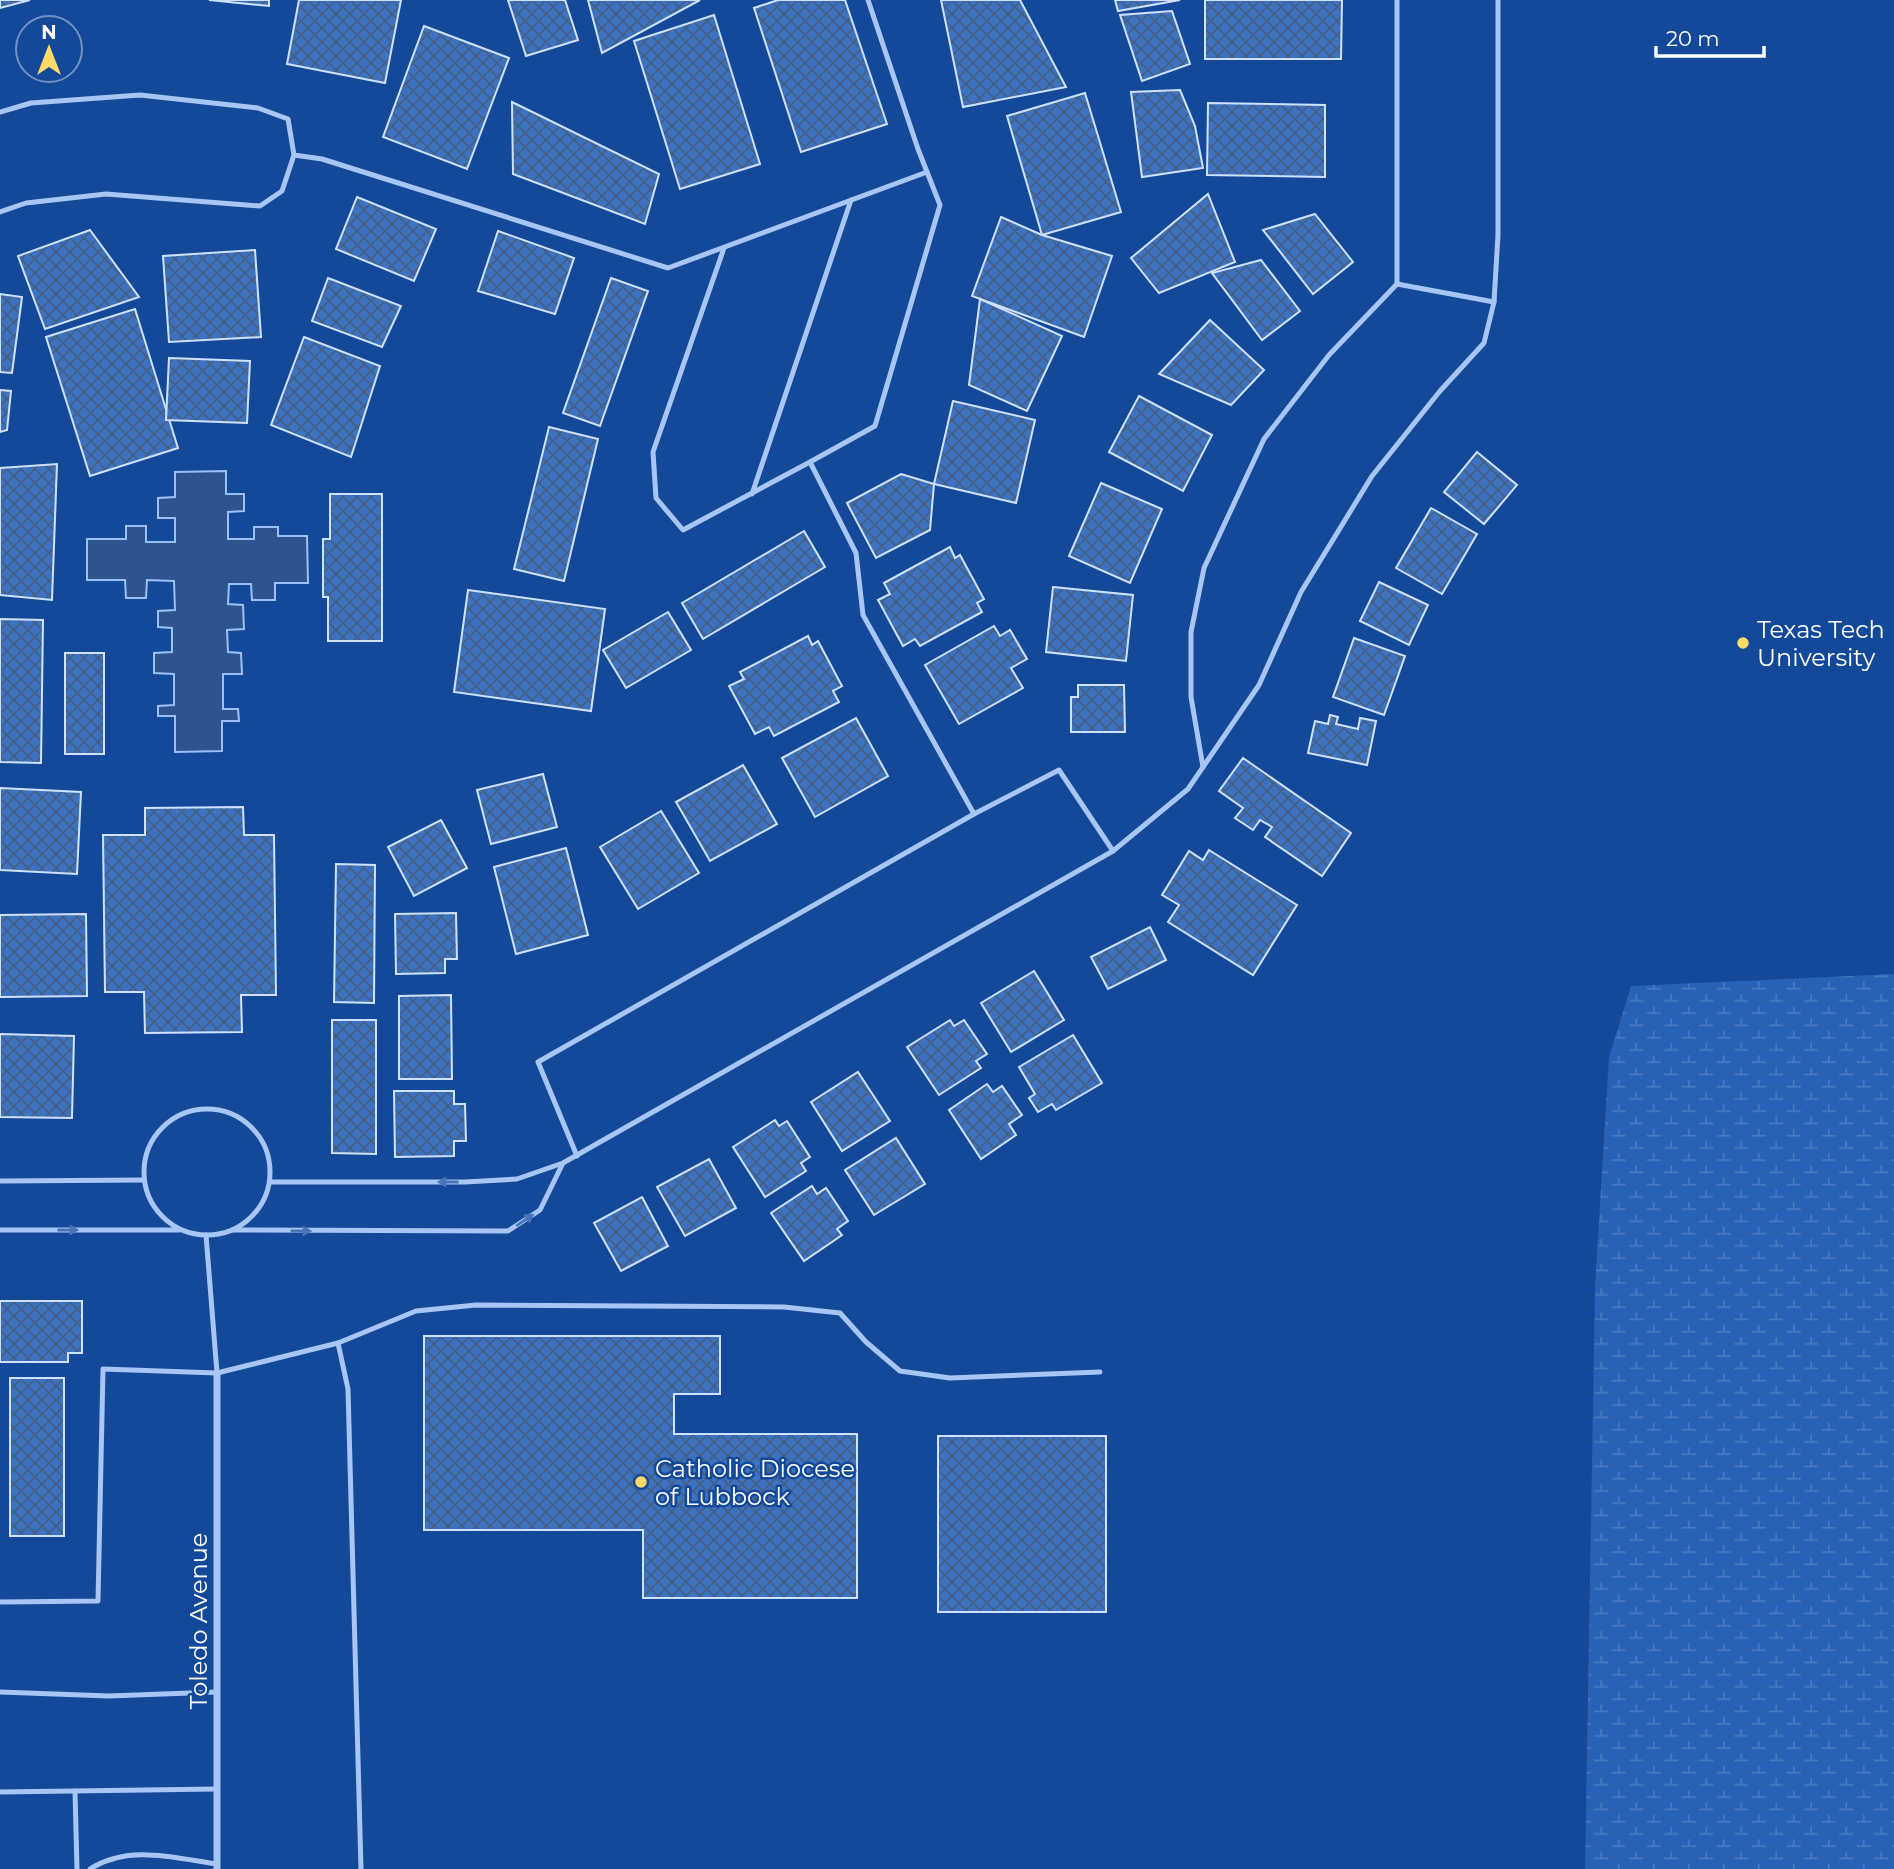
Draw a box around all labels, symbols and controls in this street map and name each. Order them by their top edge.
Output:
north arrow [14,14,84,84]
scale bar [1656,14,1764,58]
text: N [41,21,57,44]
text: 20 m [1666,26,1720,51]
place label: Texas Tech University [1757,615,1885,672]
marker: Texas Tech University [1735,635,1751,651]
one-way arrow [437,1176,459,1188]
one-way arrow [516,1213,534,1227]
one-way arrow [57,1224,79,1236]
one-way arrow [290,1225,312,1236]
place label: Catholic Diocese of Lubbock [655,1454,855,1511]
marker: Catholic Diocese of Lubbock [633,1474,649,1490]
street label: Toledo Avenue [184,1533,213,1709]

